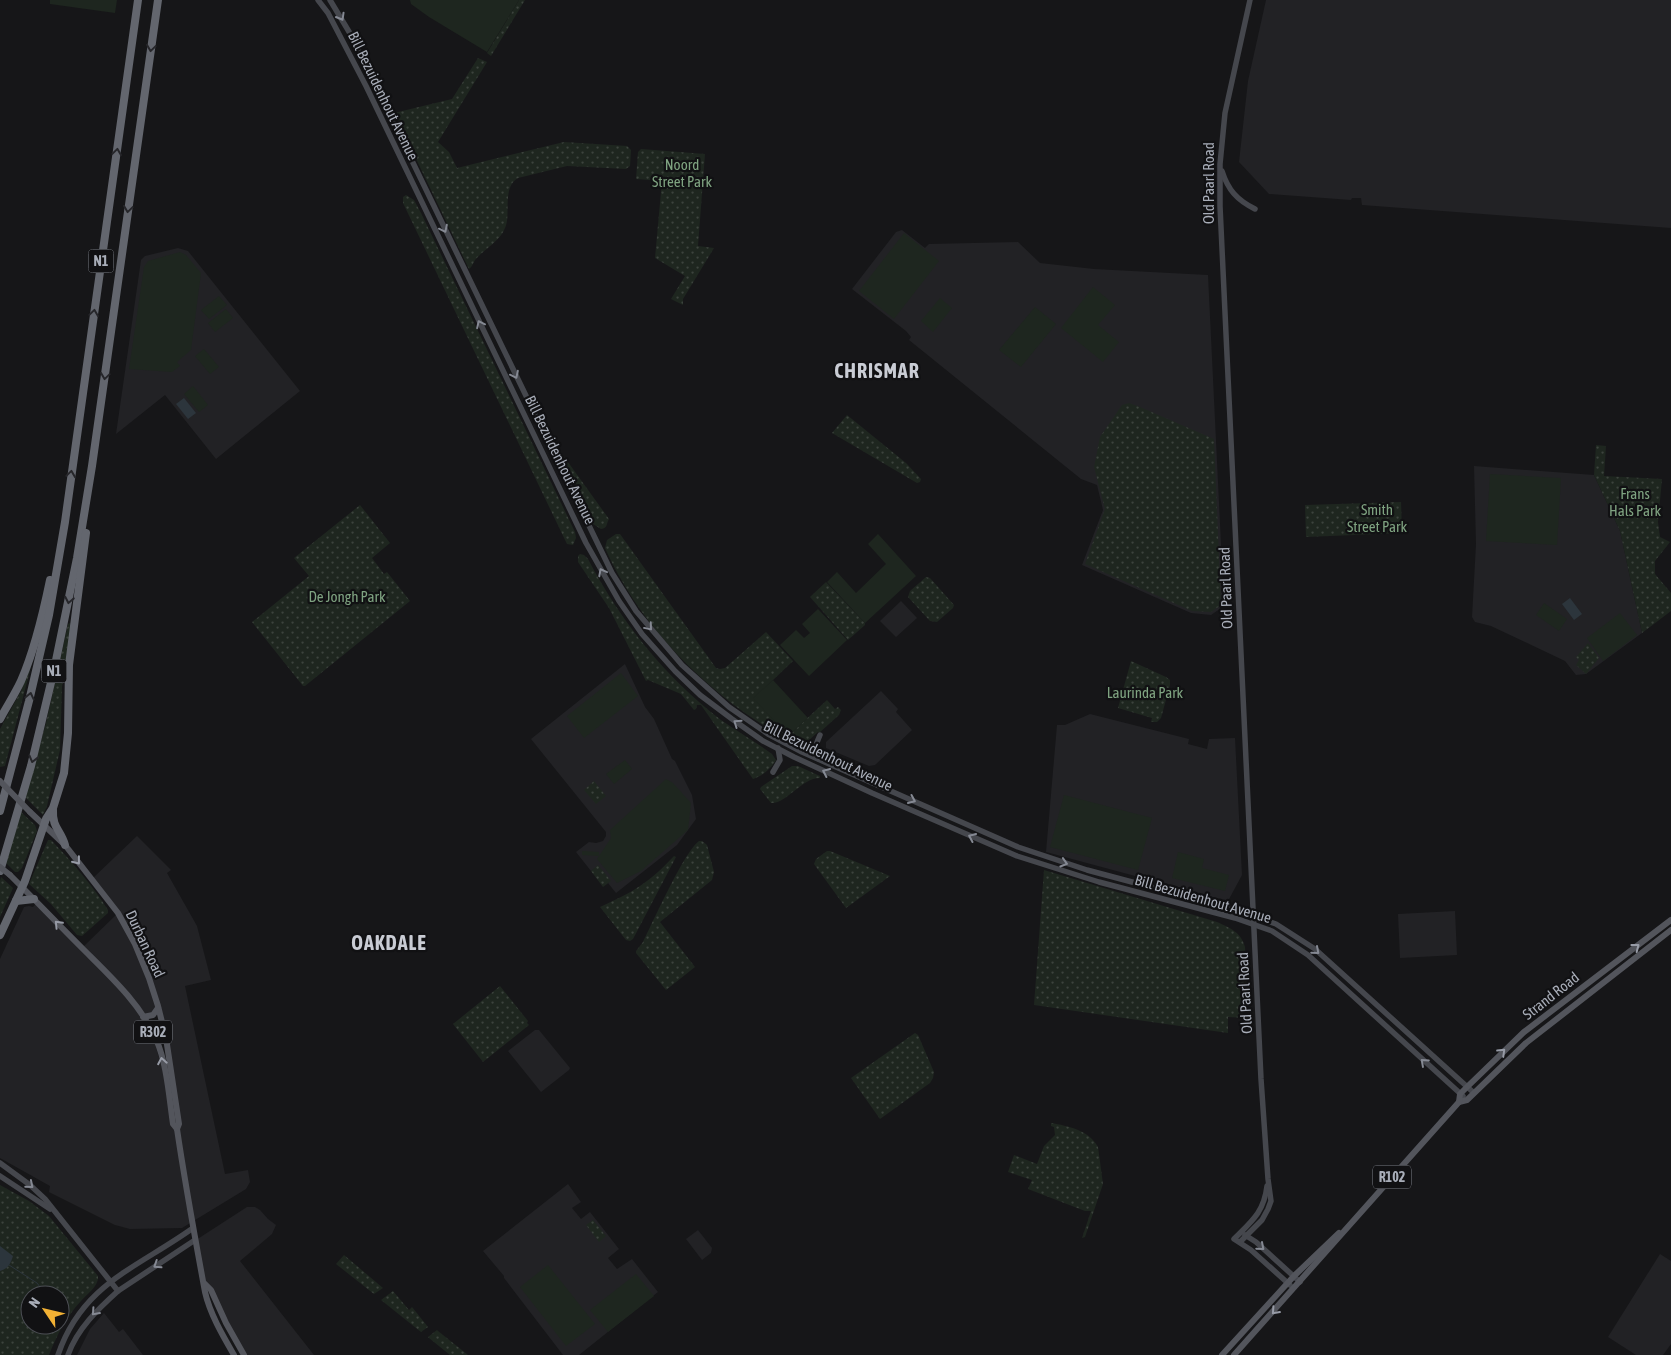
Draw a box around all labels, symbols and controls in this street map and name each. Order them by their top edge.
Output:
one-way arrow [335,12,345,21]
street label: Bill Bezuidenhout Avenue [345,29,422,163]
one-way arrow [146,45,157,53]
street label: Old Paarl Road [1200,142,1217,224]
one-way arrow [111,148,121,157]
park label: Noord Street Park [652,156,712,190]
one-way arrow [124,205,134,214]
one-way arrow [438,224,448,233]
road number: N1 [88,250,114,272]
one-way arrow [88,309,99,317]
one-way arrow [476,320,486,329]
district label: CHRISMAR [834,359,920,382]
one-way arrow [509,370,519,379]
one-way arrow [100,372,111,380]
street label: Bill Bezuidenhout Avenue [522,393,599,527]
one-way arrow [66,470,76,478]
park label: Frans Hals Park [1609,485,1661,519]
park label: Smith Street Park [1347,501,1407,535]
street label: Old Paarl Road [1216,547,1235,629]
one-way arrow [598,568,608,577]
park label: De Jongh Park [308,588,386,605]
one-way arrow [64,596,74,605]
one-way arrow [643,621,652,630]
road number: N1 [42,659,66,682]
park label: Laurinda Park [1107,684,1184,701]
one-way arrow [24,692,35,701]
street label: Bill Bezuidenhout Avenue [761,717,896,794]
one-way arrow [733,720,742,729]
one-way arrow [28,754,39,763]
one-way arrow [822,768,831,778]
one-way arrow [907,794,916,805]
one-way arrow [968,833,977,844]
one-way arrow [71,855,80,865]
one-way arrow [1059,858,1068,868]
street label: Bill Bezuidenhout Avenue [1133,871,1274,926]
street label: Durban Road [123,908,168,980]
one-way arrow [55,920,64,929]
district label: OAKDALE [351,931,427,954]
one-way arrow [1630,944,1639,952]
one-way arrow [1310,945,1319,954]
street label: Old Paarl Road [1234,952,1255,1034]
street label: Strand Road [1519,968,1582,1023]
road number: R302 [134,1020,172,1044]
one-way arrow [1496,1049,1505,1058]
one-way arrow [158,1057,168,1066]
one-way arrow [1421,1059,1430,1068]
road number: R102 [1373,1166,1411,1188]
one-way arrow [24,1179,33,1187]
one-way arrow [1255,1241,1264,1250]
one-way arrow [153,1259,162,1268]
north arrow [20,1285,70,1335]
text: N [25,1295,43,1311]
one-way arrow [1271,1305,1280,1314]
one-way arrow [92,1307,101,1316]

